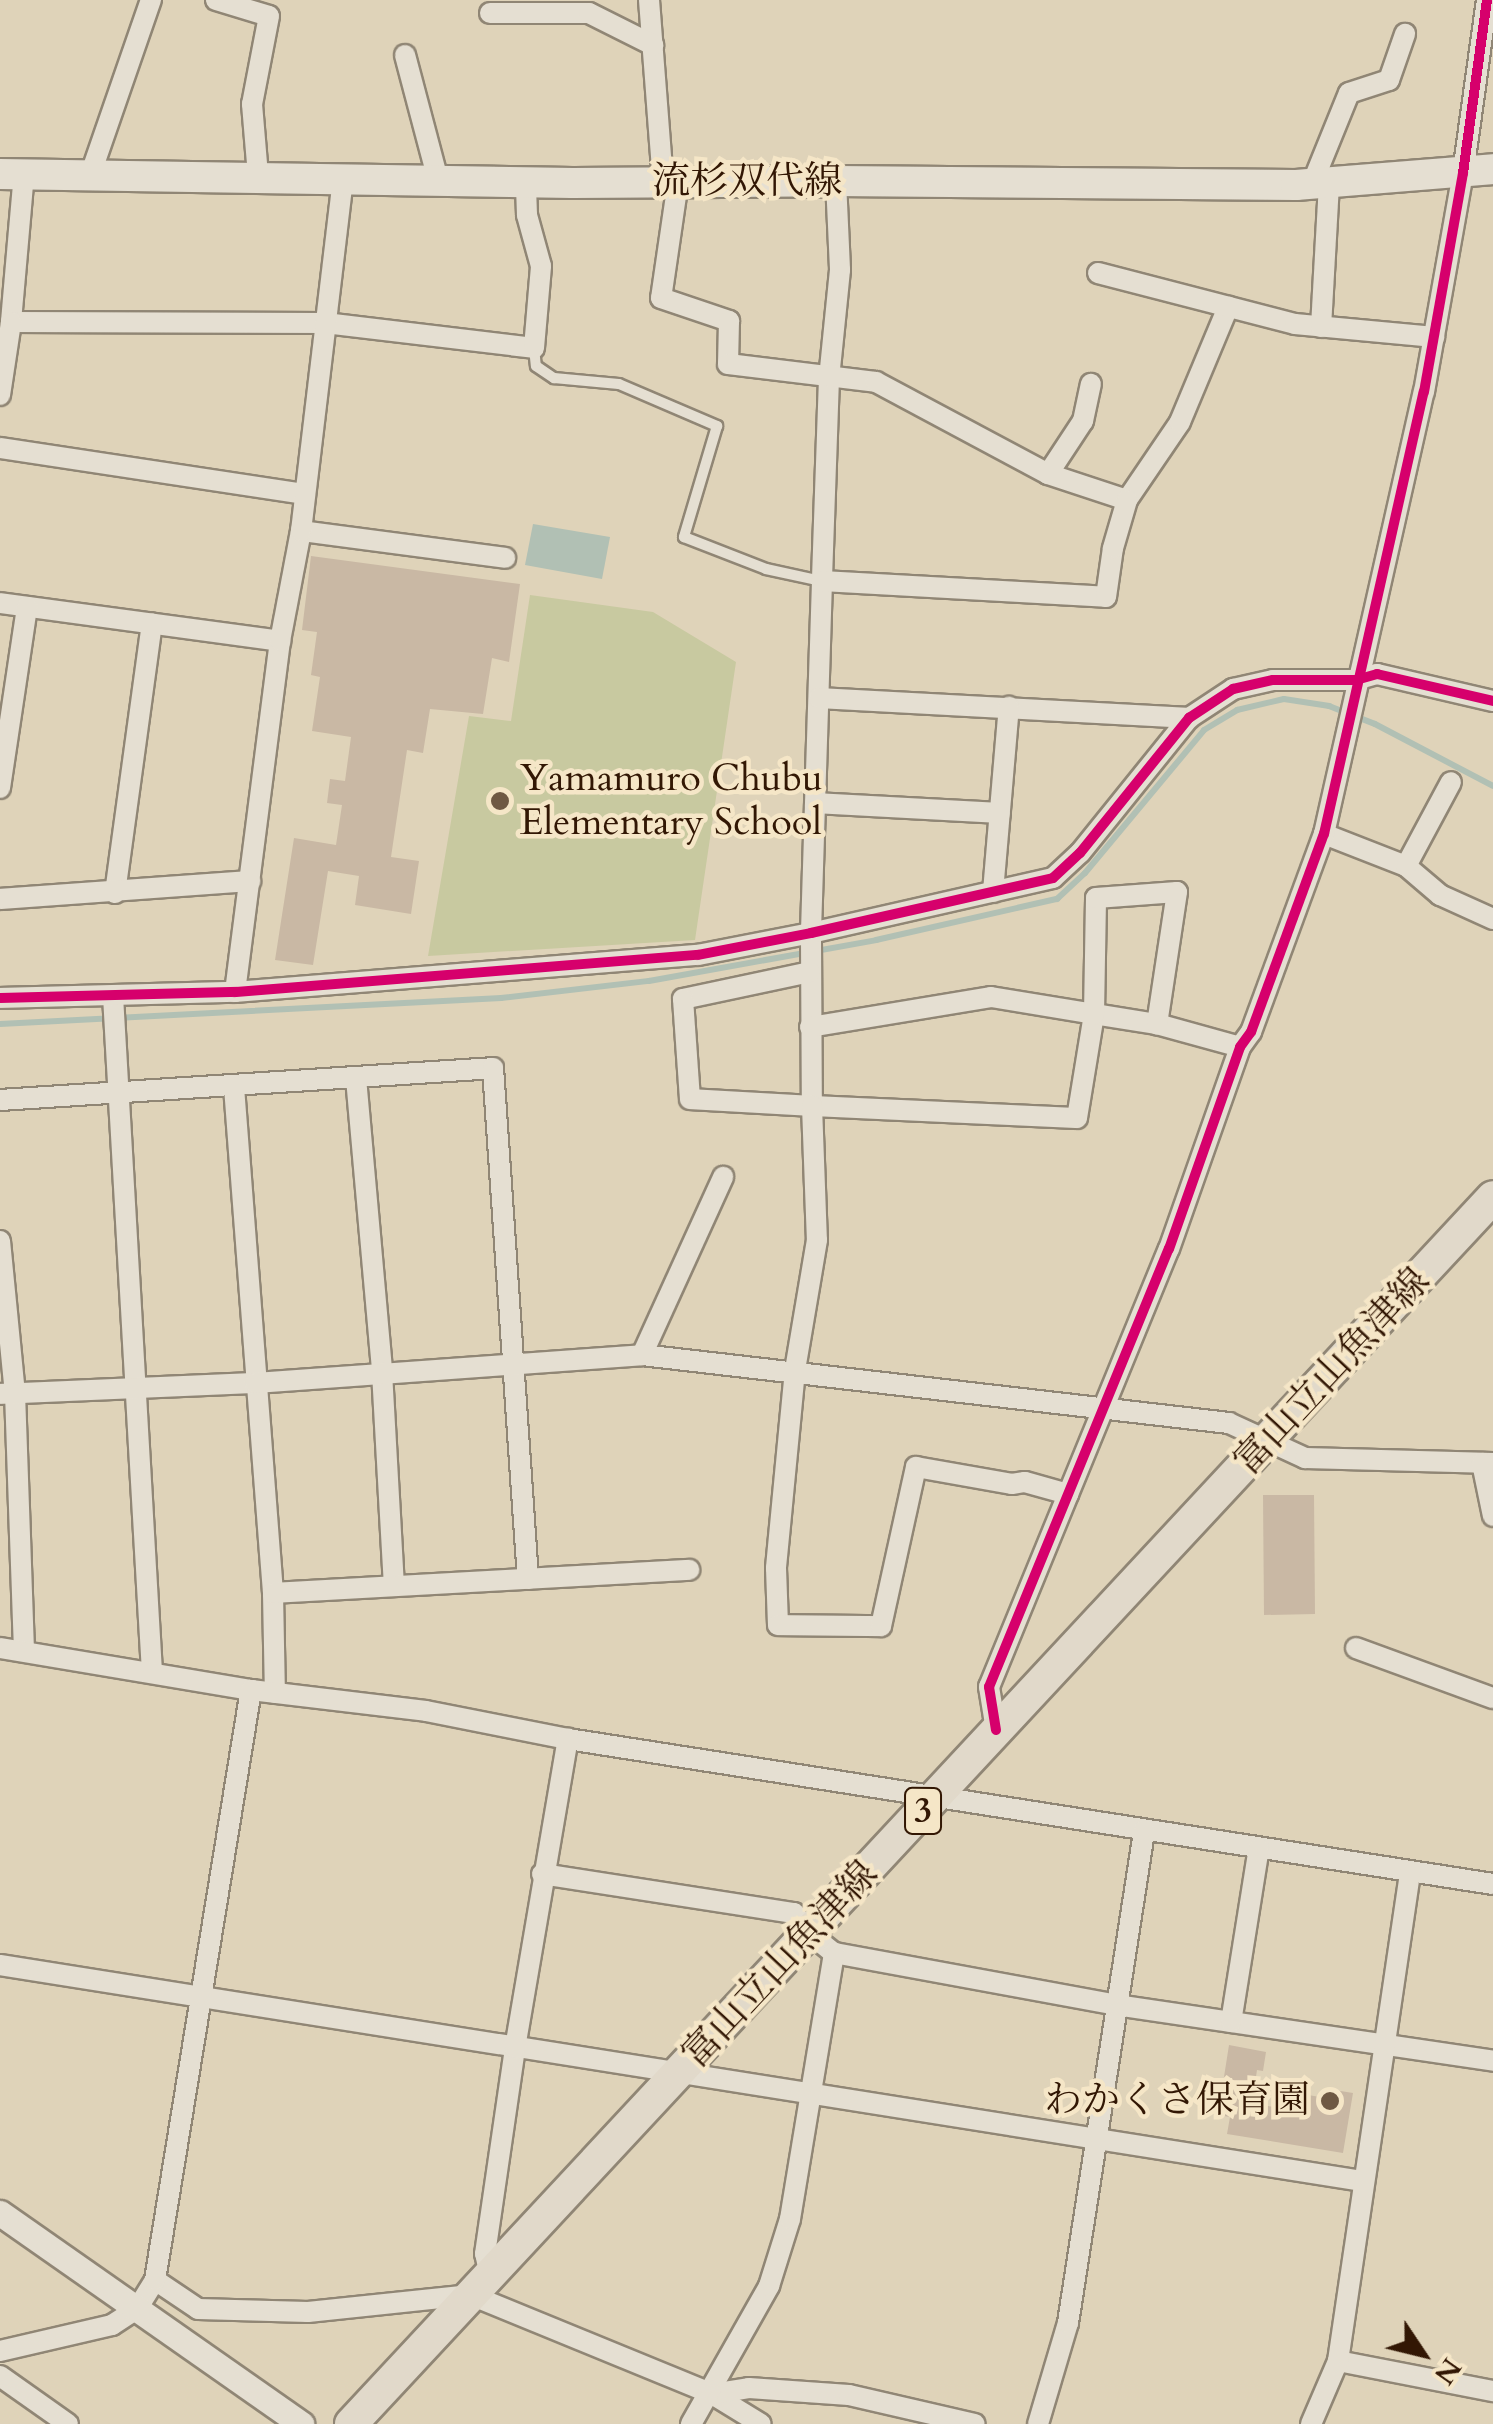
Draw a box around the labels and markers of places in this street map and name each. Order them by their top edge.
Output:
place label: Yamamuro Chubu Elementary School [520,756,823,846]
marker: Yamamuro Chubu Elementary School [489,790,511,812]
place label: わかくさ保育園 [1044,2078,1310,2124]
marker: わかくさ保育園 [1319,2090,1341,2112]

